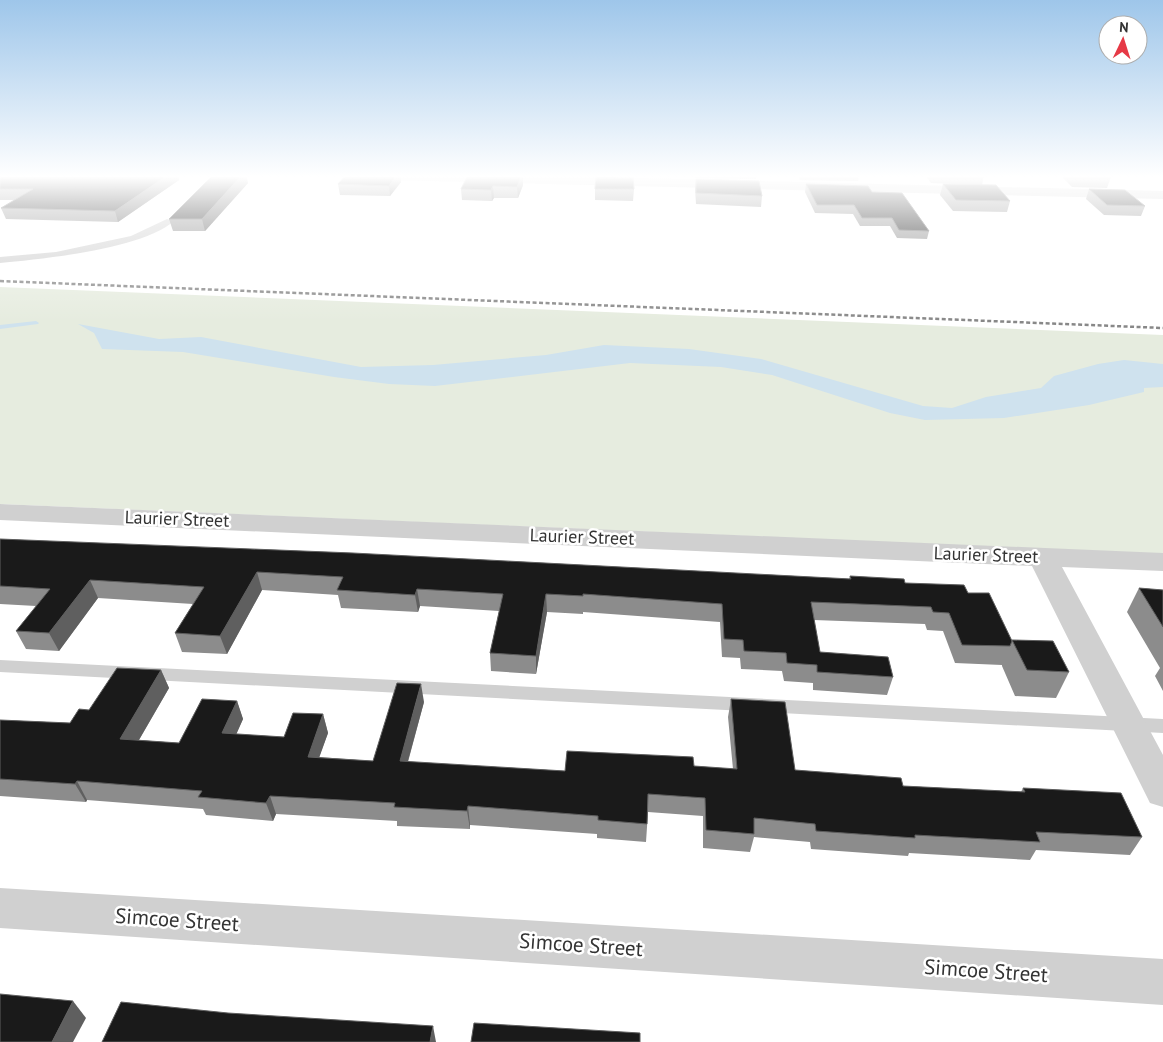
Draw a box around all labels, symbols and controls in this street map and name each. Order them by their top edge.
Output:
north arrow [1098,15,1148,65]
text: N [1119,18,1129,36]
street label: Laurier Street [124,505,230,532]
street label: Laurier Street [529,523,635,550]
street label: Laurier Street [933,541,1039,568]
street label: Simcoe Street [114,902,240,937]
street label: Simcoe Street [518,927,644,962]
street label: Simcoe Street [923,953,1049,988]

